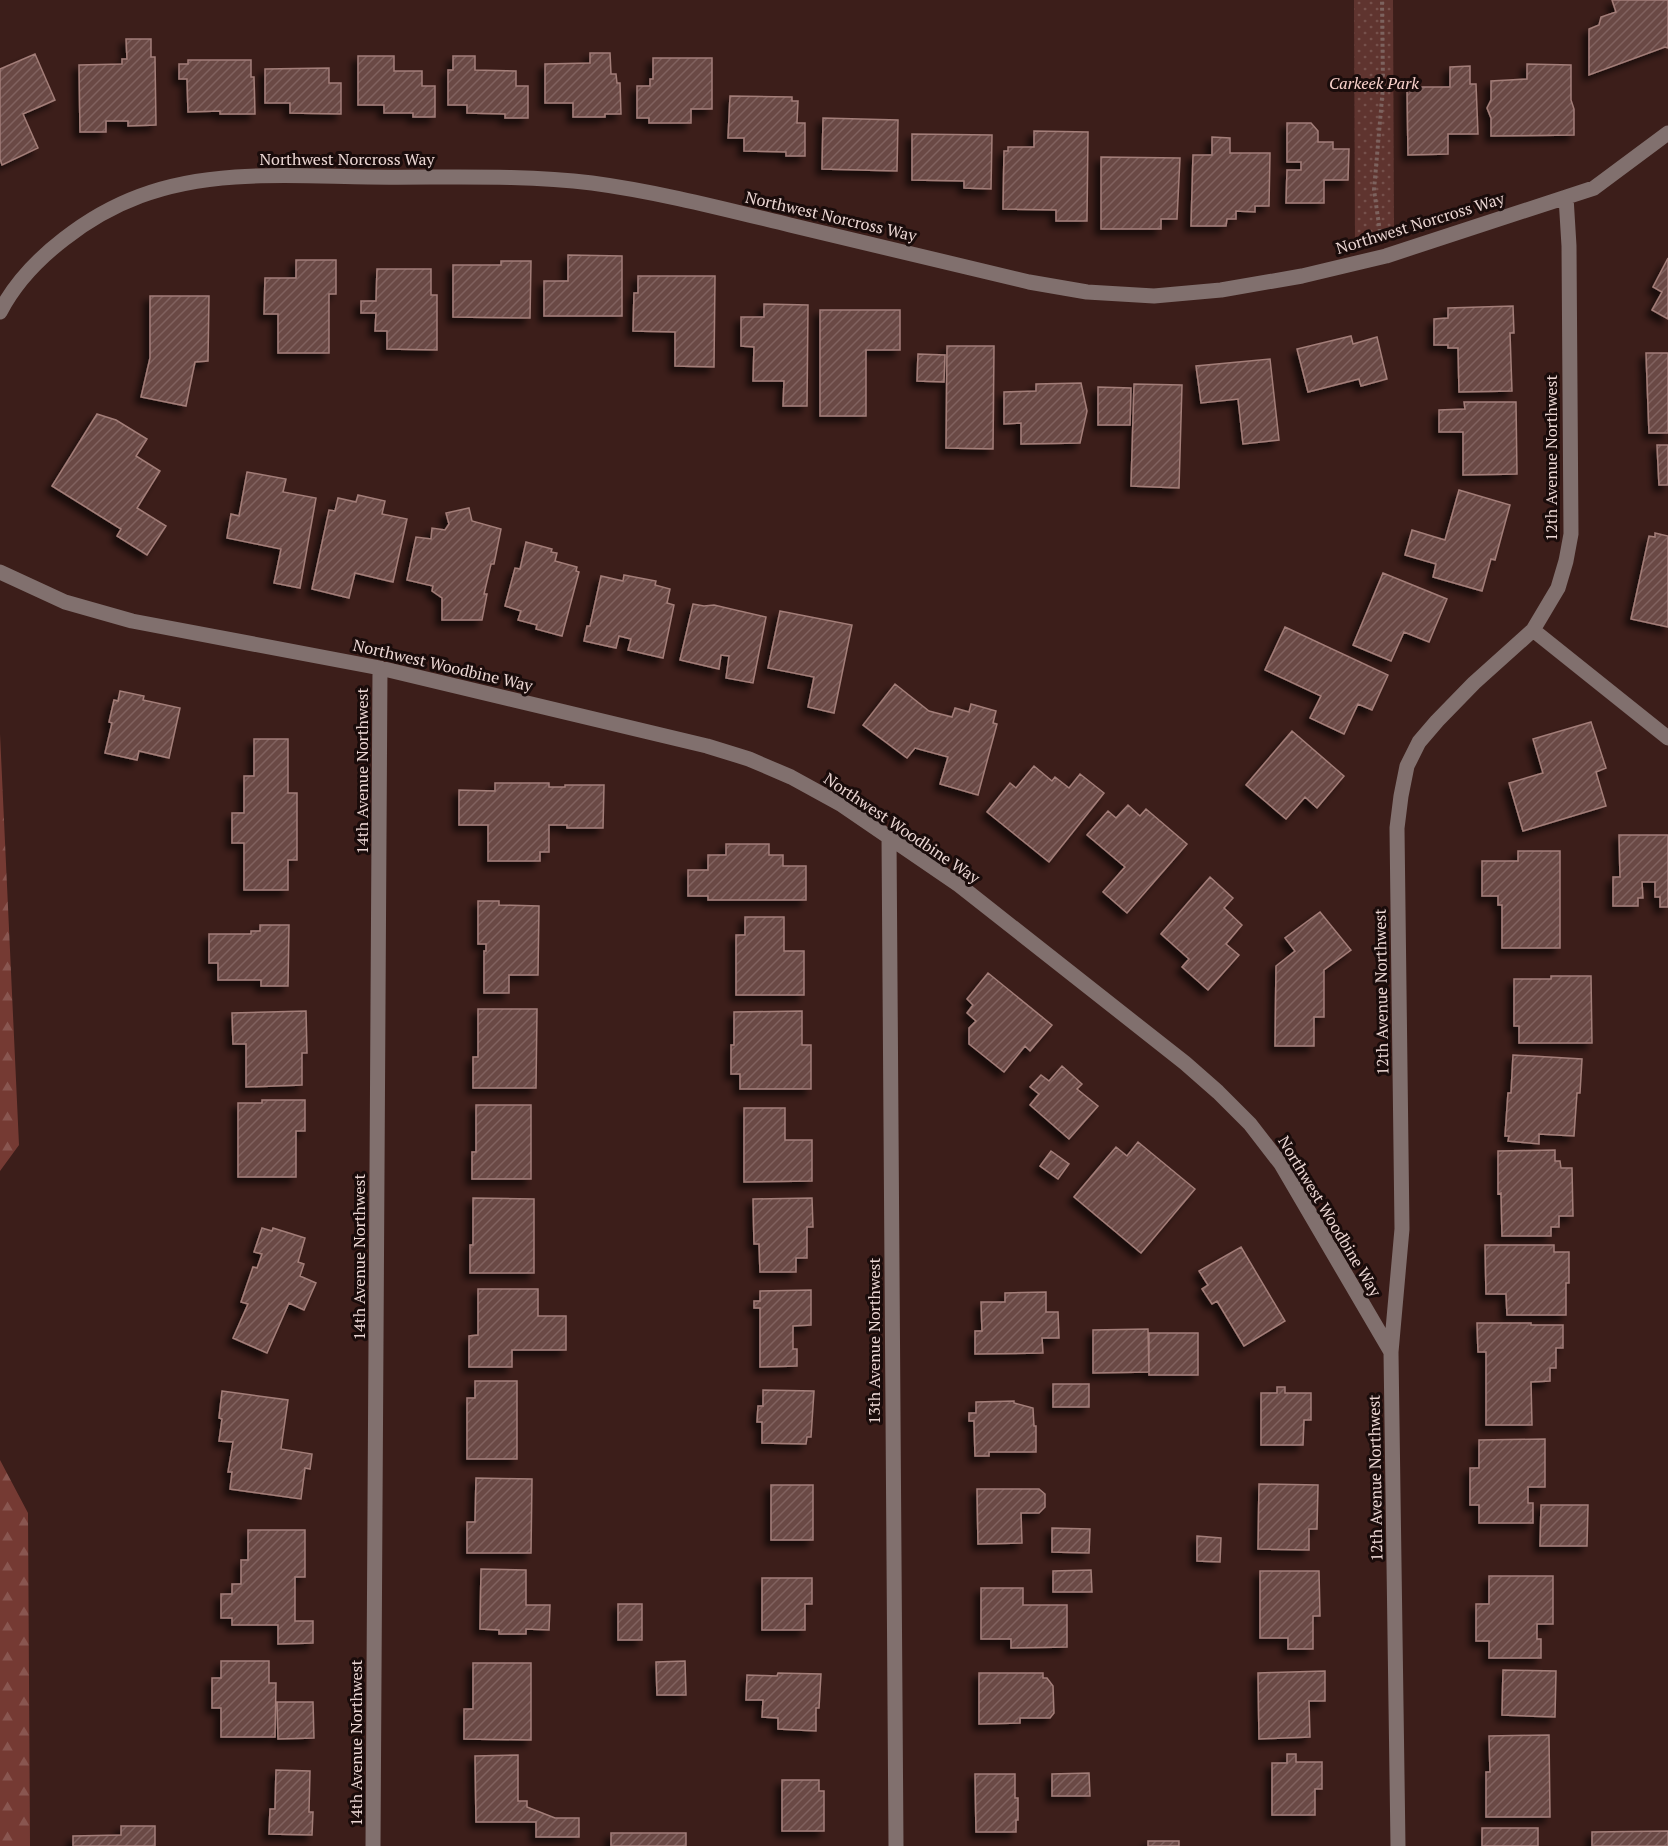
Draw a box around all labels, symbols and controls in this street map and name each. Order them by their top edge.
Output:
park label: Carkeek Park [1329,72,1419,94]
street label: Northwest Norcross Way [259,148,436,170]
street label: Northwest Norcross Way [743,186,920,247]
street label: Northwest Norcross Way [1333,187,1508,259]
street label: 12th Avenue Northwest [1540,375,1562,541]
street label: Northwest Woodbine Way [351,634,536,697]
street label: 14th Avenue Northwest [351,688,373,854]
street label: Northwest Woodbine Way [820,767,985,889]
street label: 12th Avenue Northwest [1369,908,1393,1075]
street label: Northwest Woodbine Way [1273,1132,1387,1301]
street label: 14th Avenue Northwest [348,1174,370,1340]
street label: 13th Avenue Northwest [863,1258,885,1424]
street label: 12th Avenue Northwest [1363,1394,1387,1561]
street label: 14th Avenue Northwest [345,1660,367,1826]

